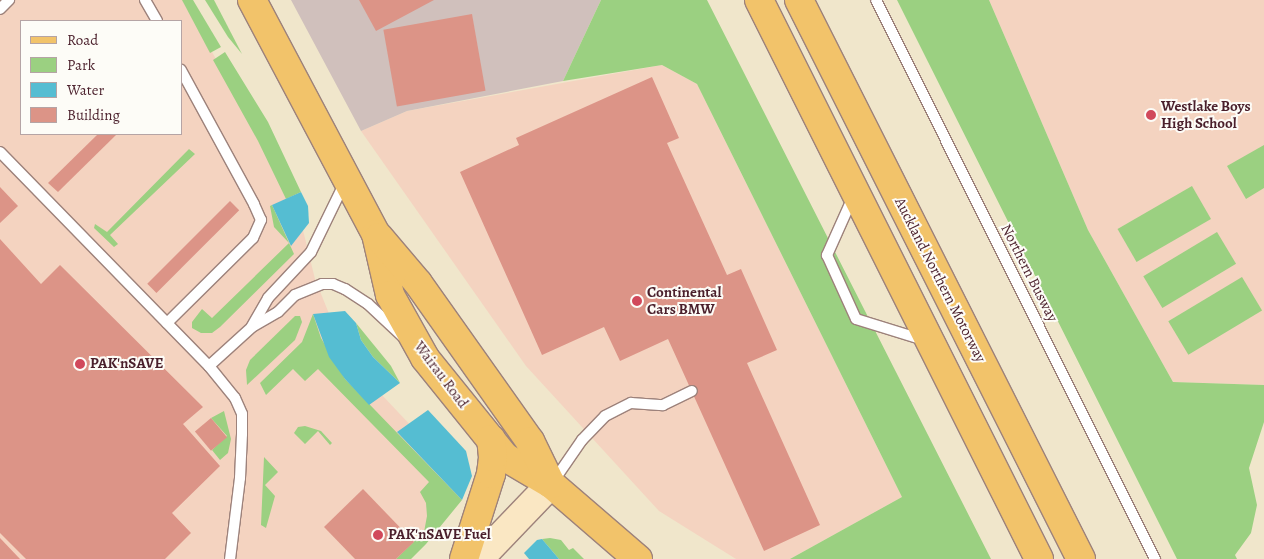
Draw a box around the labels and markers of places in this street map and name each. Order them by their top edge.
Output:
place label: Westlake Boys High School [1161,97,1251,132]
marker: Westlake Boys High School [1145,109,1157,121]
place label: Continental Cars BMW [647,283,721,318]
marker: Continental Cars BMW [631,295,643,307]
place label: PAK'nSAVE [90,355,163,373]
marker: PAK'nSAVE [74,358,86,370]
place label: PAK'nSAVE Fuel [388,526,491,544]
marker: PAK'nSAVE Fuel [372,529,384,541]

